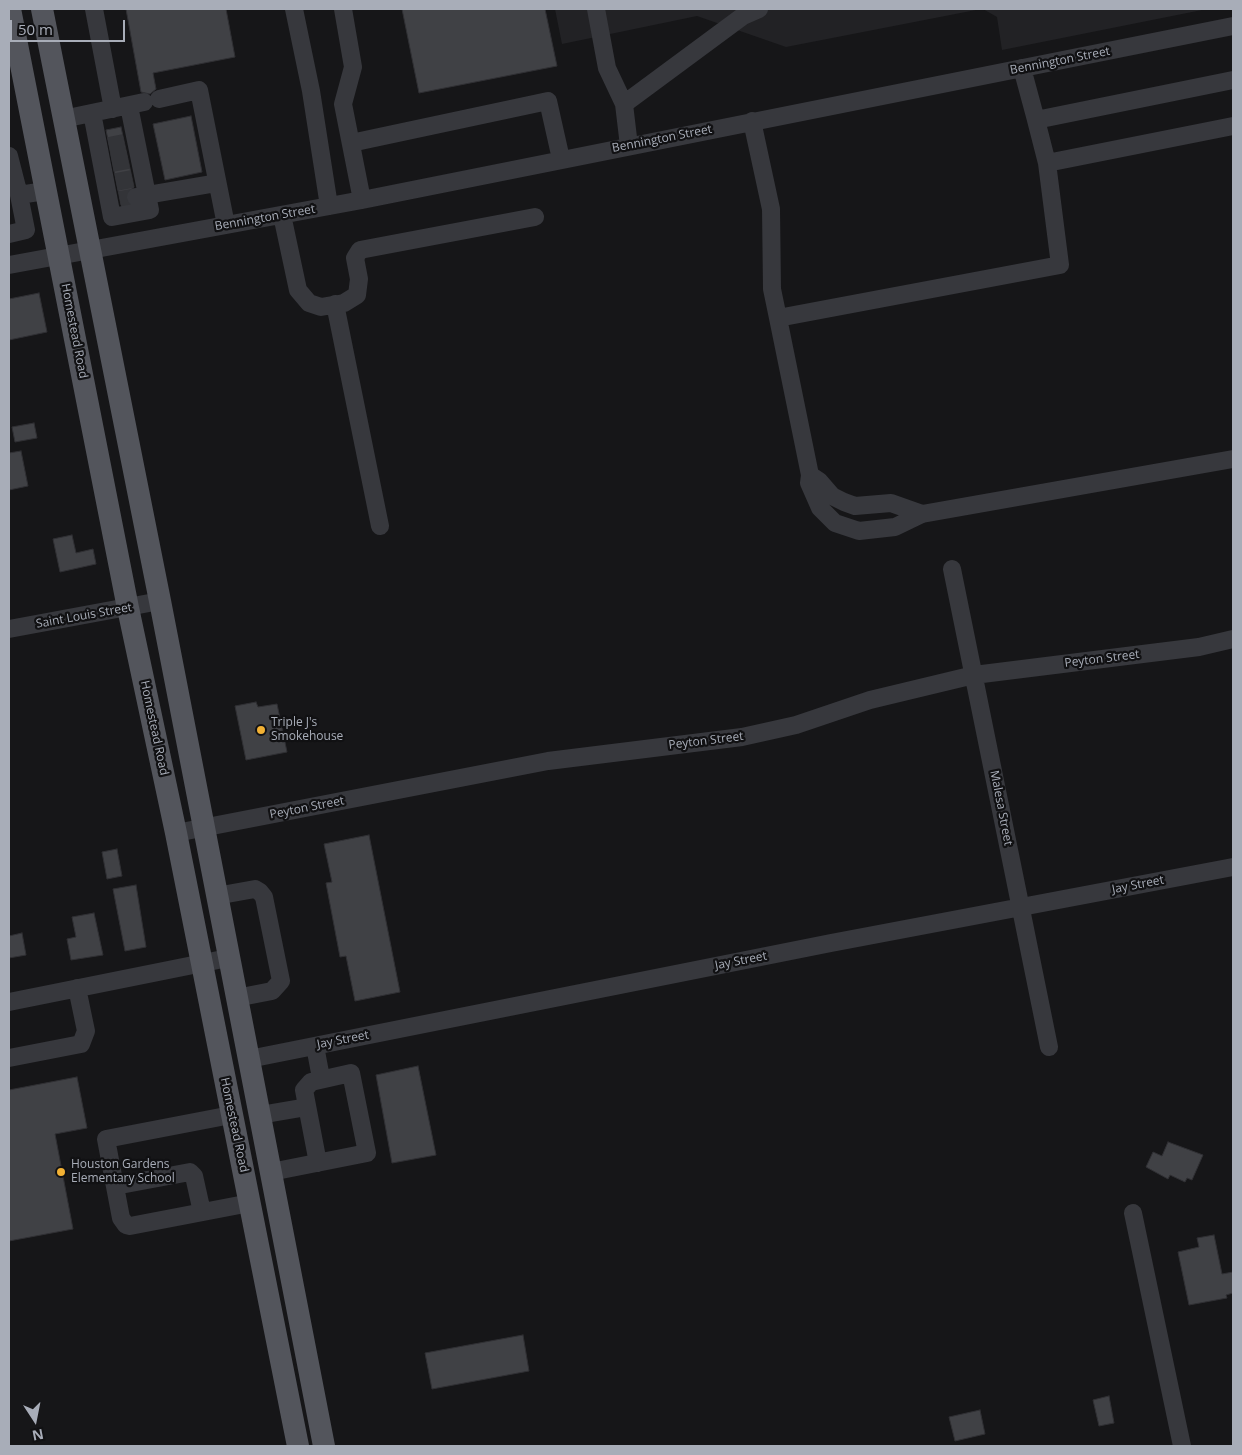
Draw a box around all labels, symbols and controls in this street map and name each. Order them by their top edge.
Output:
scale bar [12,10,128,42]
text: 50 m [18,19,53,39]
street label: Bennington Street [1009,44,1111,78]
street label: Bennington Street [611,122,713,156]
street label: Bennington Street [214,202,316,234]
street label: Homestead Road [58,282,90,380]
street label: Saint Louis Street [35,600,133,632]
street label: Peyton Street [1064,647,1140,671]
street label: Homestead Road [137,679,171,777]
place label: Triple J's Smokehouse [271,716,343,744]
marker: Triple J's Smokehouse [255,724,267,736]
street label: Peyton Street [668,729,744,753]
street label: Malesa Street [987,769,1015,847]
street label: Peyton Street [269,794,345,822]
street label: Jay Street [1111,873,1165,897]
street label: Jay Street [714,949,768,973]
street label: Jay Street [316,1028,370,1052]
street label: Homestead Road [217,1076,251,1174]
place label: Houston Gardens Elementary School [71,1158,175,1186]
marker: Houston Gardens Elementary School [55,1166,67,1178]
north arrow [10,1395,60,1445]
text: N [31,1425,45,1446]

